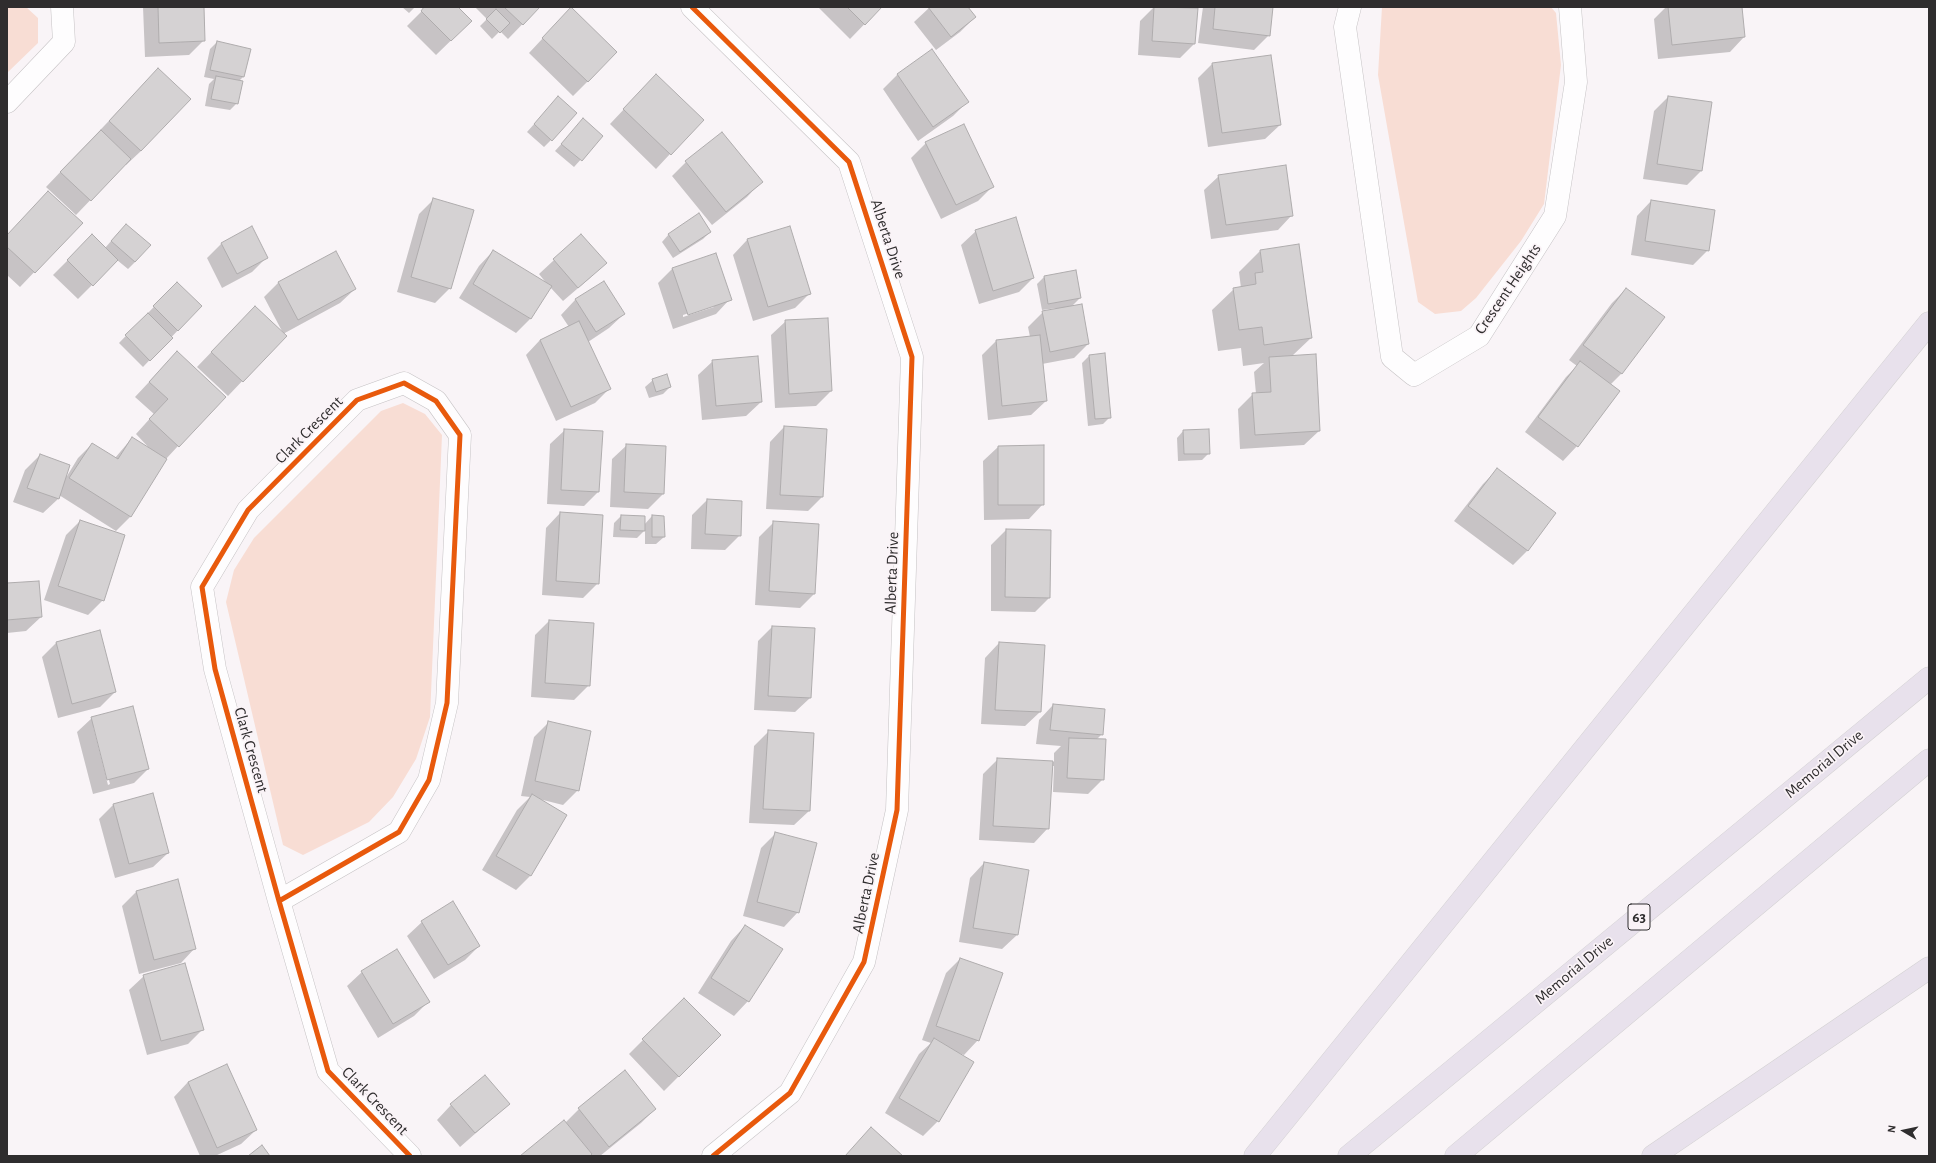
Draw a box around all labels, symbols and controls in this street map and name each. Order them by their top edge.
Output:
street label: Alberta Drive [866,197,910,281]
street label: Crescent Heights [1471,240,1545,338]
street label: Clark Crescent [271,392,347,468]
street label: Alberta Drive [881,531,903,615]
street label: Clark Crescent [230,705,272,795]
street label: Memorial Drive [1781,726,1867,802]
street label: Alberta Drive [848,851,884,935]
road number: 63 [1628,904,1650,930]
street label: Memorial Drive [1531,932,1617,1008]
street label: Clark Crescent [338,1063,412,1139]
north arrow [1884,1111,1924,1151]
text: N [1886,1124,1898,1134]

